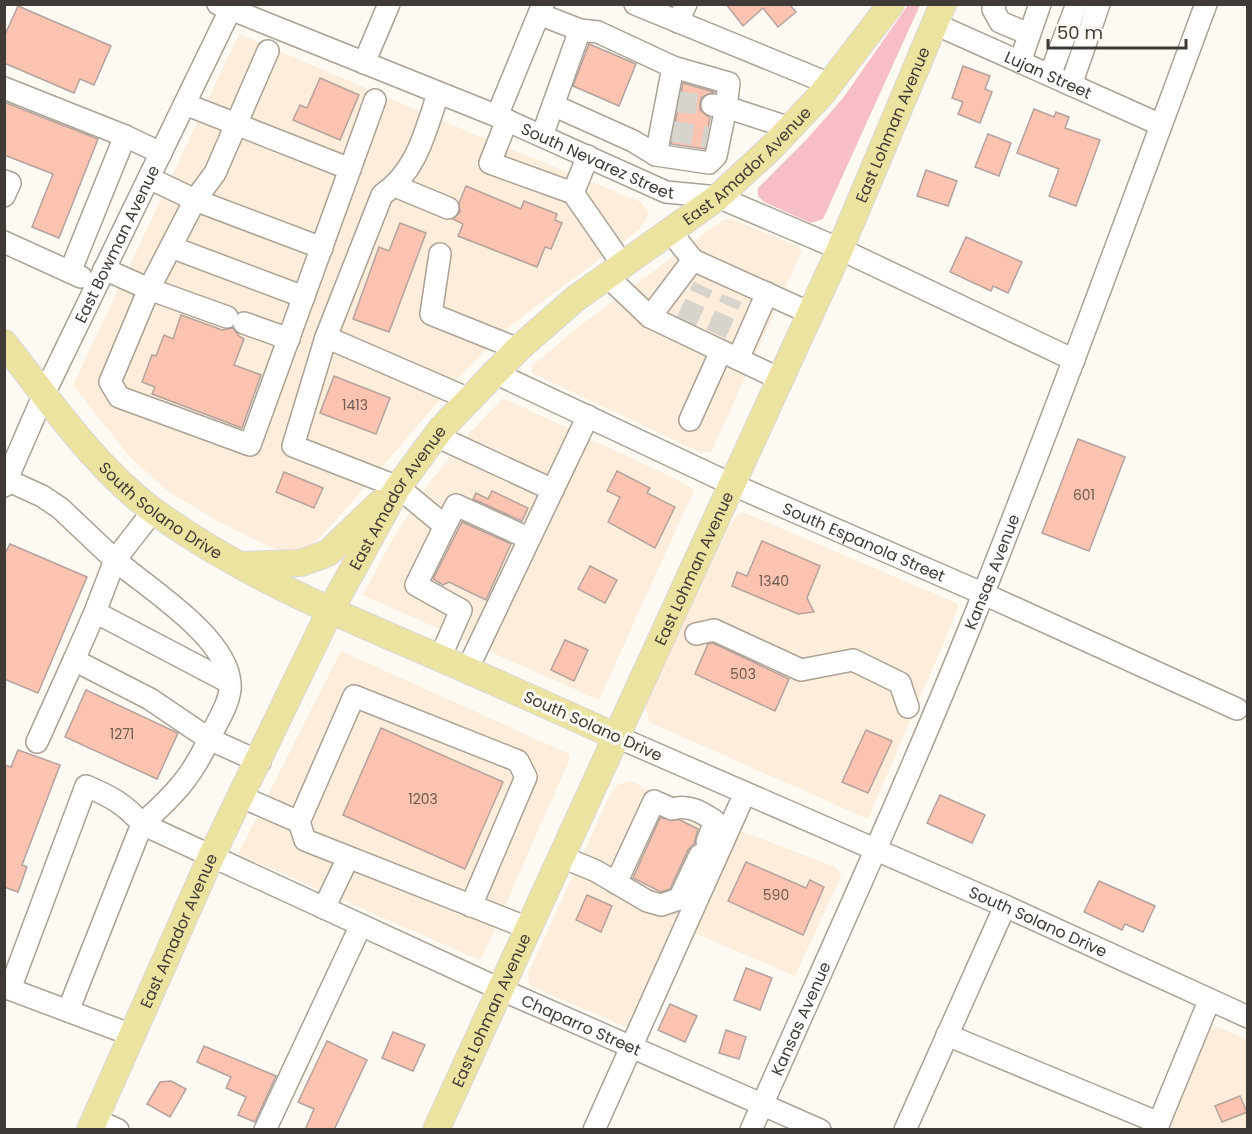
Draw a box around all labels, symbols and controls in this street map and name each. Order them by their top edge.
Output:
scale bar [1048,12,1186,50]
text: 50 m [1057,20,1103,45]
street label: East Lohman Avenue [849,43,935,206]
street label: Lujan Street [1001,45,1096,104]
street label: East Amador Avenue [677,101,816,230]
street label: South Nevarez Street [517,117,675,204]
street label: East Bowman Avenue [69,161,165,327]
house number: 1413 [342,395,368,415]
street label: East Amador Avenue [343,420,451,574]
street label: South Solano Drive [94,457,227,565]
house number: 601 [1073,485,1095,505]
street label: East Lohman Avenue [648,488,739,649]
street label: South Espanola Street [779,496,949,587]
street label: Kansas Avenue [959,511,1025,633]
house number: 1340 [759,571,789,591]
house number: 503 [730,664,756,684]
street label: South Solano Drive [520,685,666,767]
house number: 1271 [110,724,134,744]
house number: 1203 [408,789,438,809]
street label: East Amador Avenue [134,850,223,1012]
street label: South Solano Drive [965,880,1111,963]
house number: 590 [763,885,789,905]
street label: East Lohman Avenue [446,929,536,1091]
street label: Kansas Avenue [765,958,836,1079]
street label: Chaparro Street [518,988,645,1061]

